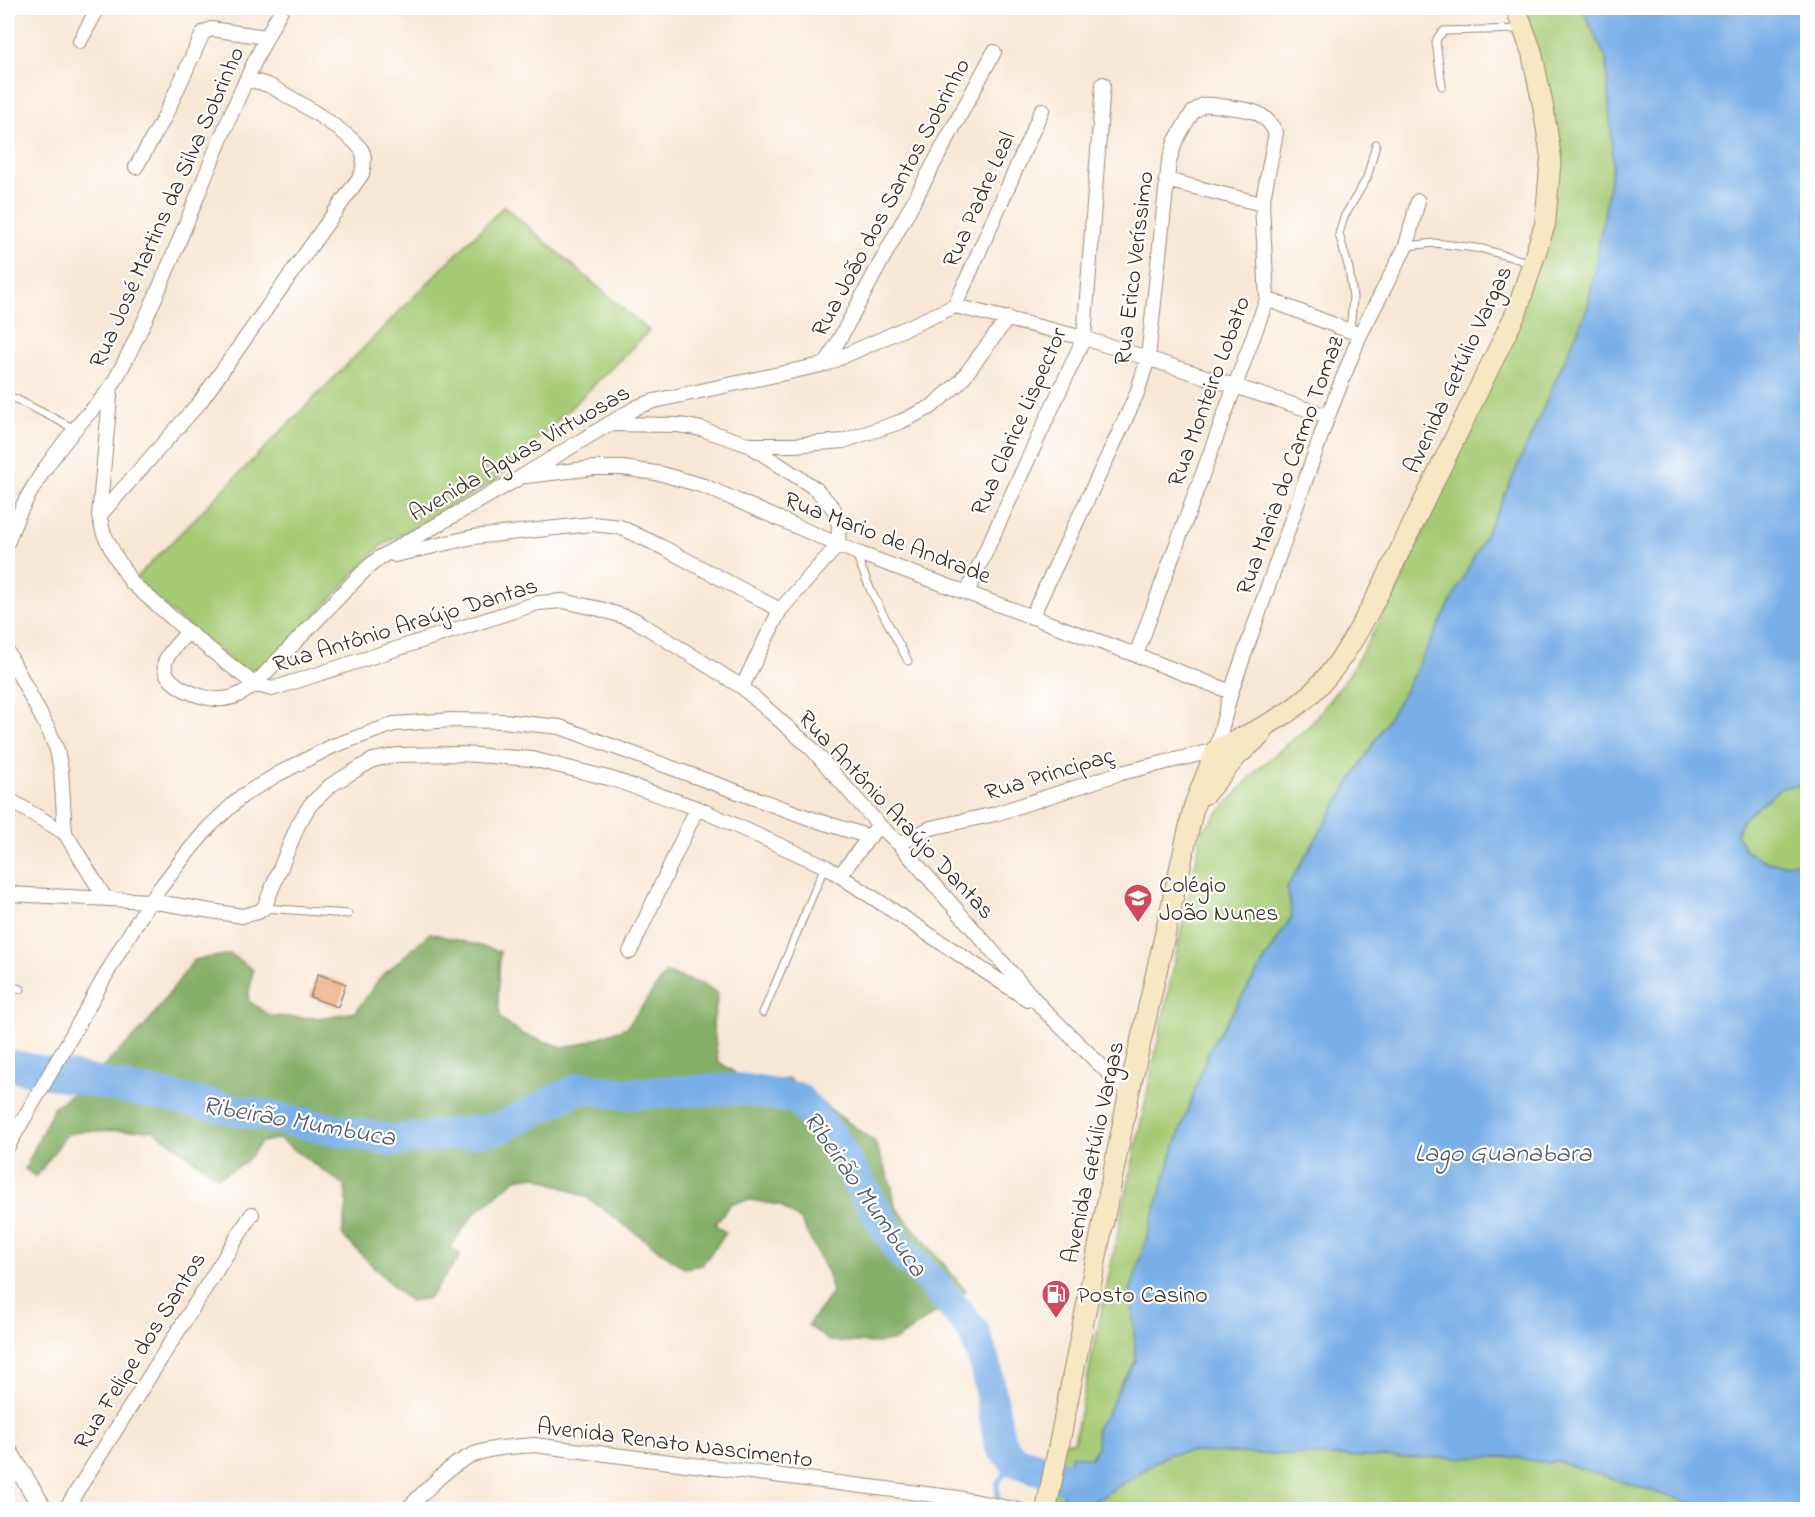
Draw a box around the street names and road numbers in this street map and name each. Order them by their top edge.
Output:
street label: Rua José Martins da Silva Sobrinho [81,42,255,374]
street label: Rua João dos Santos Sobrinho [804,53,981,344]
street label: Rua Padre Leal [935,126,1026,274]
street label: Rua Erico Veríssimo [1106,169,1165,367]
street label: Avenida Getúlio Vargas [1396,260,1523,480]
street label: Rua Monteiro Lobato [1160,292,1261,492]
street label: Rua Clarice Lispector [963,322,1078,522]
street label: Rua Maria do Carmo Tomaz [1228,330,1355,600]
street label: Avenida Águas Virtuosas [403,376,637,532]
street label: Rua Mario de Andrade [779,484,996,595]
street label: Rua Antônio Araújo Dantas [269,569,543,683]
street label: Rua Antônio Araújo Dantas [788,703,1002,928]
street label: Rua Principaç [981,739,1119,812]
street label: Avenida Getúlio Vargas [1054,1038,1135,1267]
street label: Rua Felipe dos Santos [66,1246,216,1457]
street label: Avenida Renato Nascimento [535,1410,815,1479]

